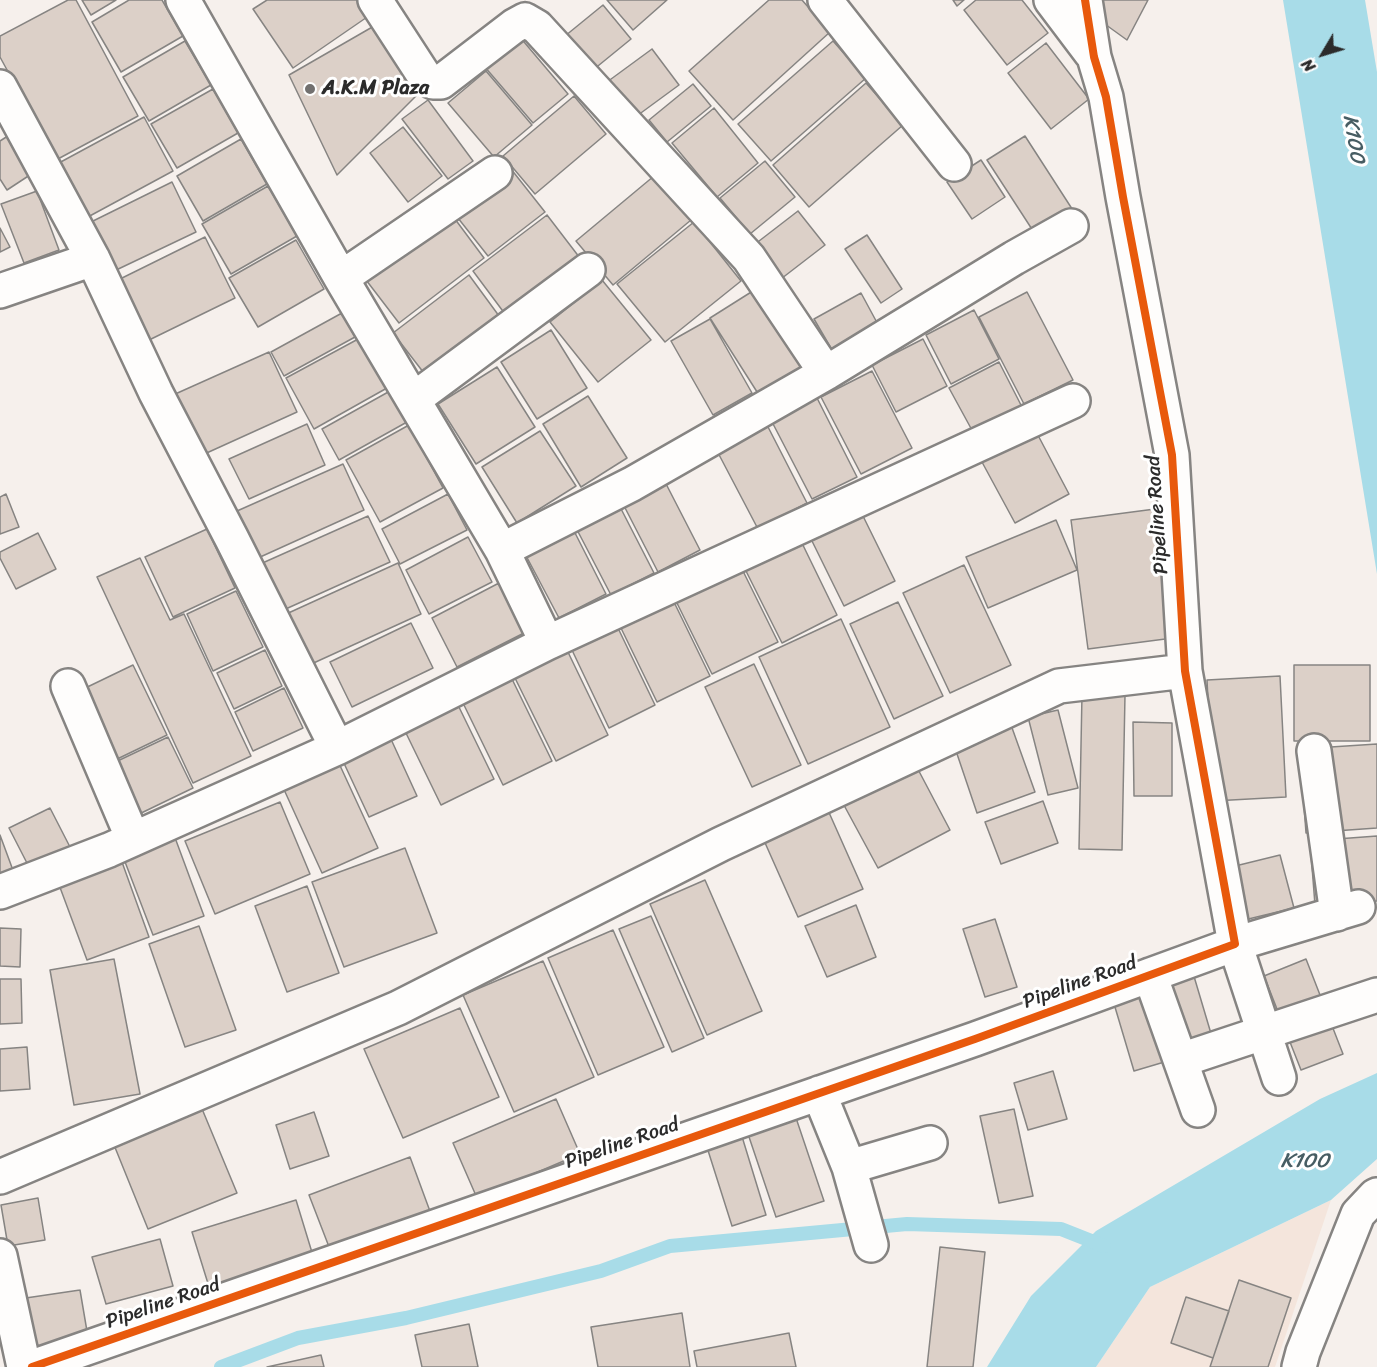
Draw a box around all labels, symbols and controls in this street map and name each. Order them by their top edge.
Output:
north arrow [1293,24,1353,84]
text: N [1294,52,1323,79]
place label: A.K.M Plaza [322,77,429,101]
marker: A.K.M Plaza [303,82,317,96]
water label: K100 [1336,113,1370,165]
street label: Pipeline Road [1142,455,1174,575]
street label: Pipeline Road [1020,951,1140,1015]
street label: Pipeline Road [562,1113,682,1175]
water label: K100 [1281,1149,1329,1175]
street label: Pipeline Road [103,1273,223,1335]

